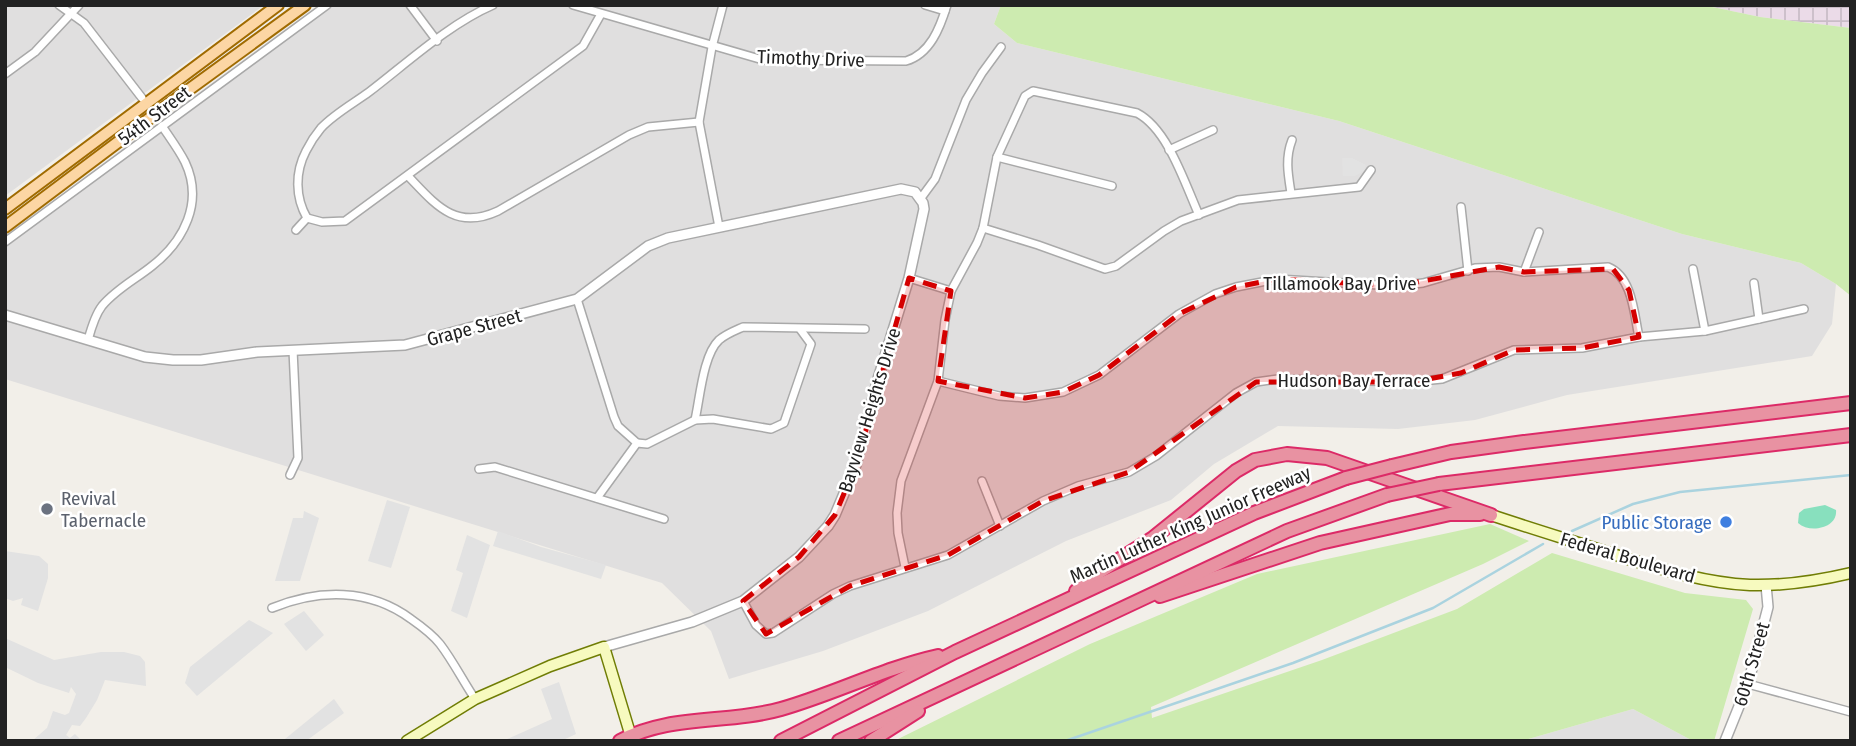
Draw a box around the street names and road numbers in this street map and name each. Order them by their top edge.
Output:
street label: Timothy Drive [757,45,865,72]
street label: 54th Street [113,80,196,150]
street label: Tillamook Bay Drive [1263,272,1417,295]
street label: Grape Street [424,304,525,351]
street label: Bayview Heights Drive [833,325,905,495]
street label: Hudson Bay Terrace [1278,369,1430,392]
street label: Martin Luther King Junior Freeway [1066,461,1315,588]
street label: Federal Boulevard [1558,527,1698,588]
street label: 60th Street [1728,619,1775,709]

